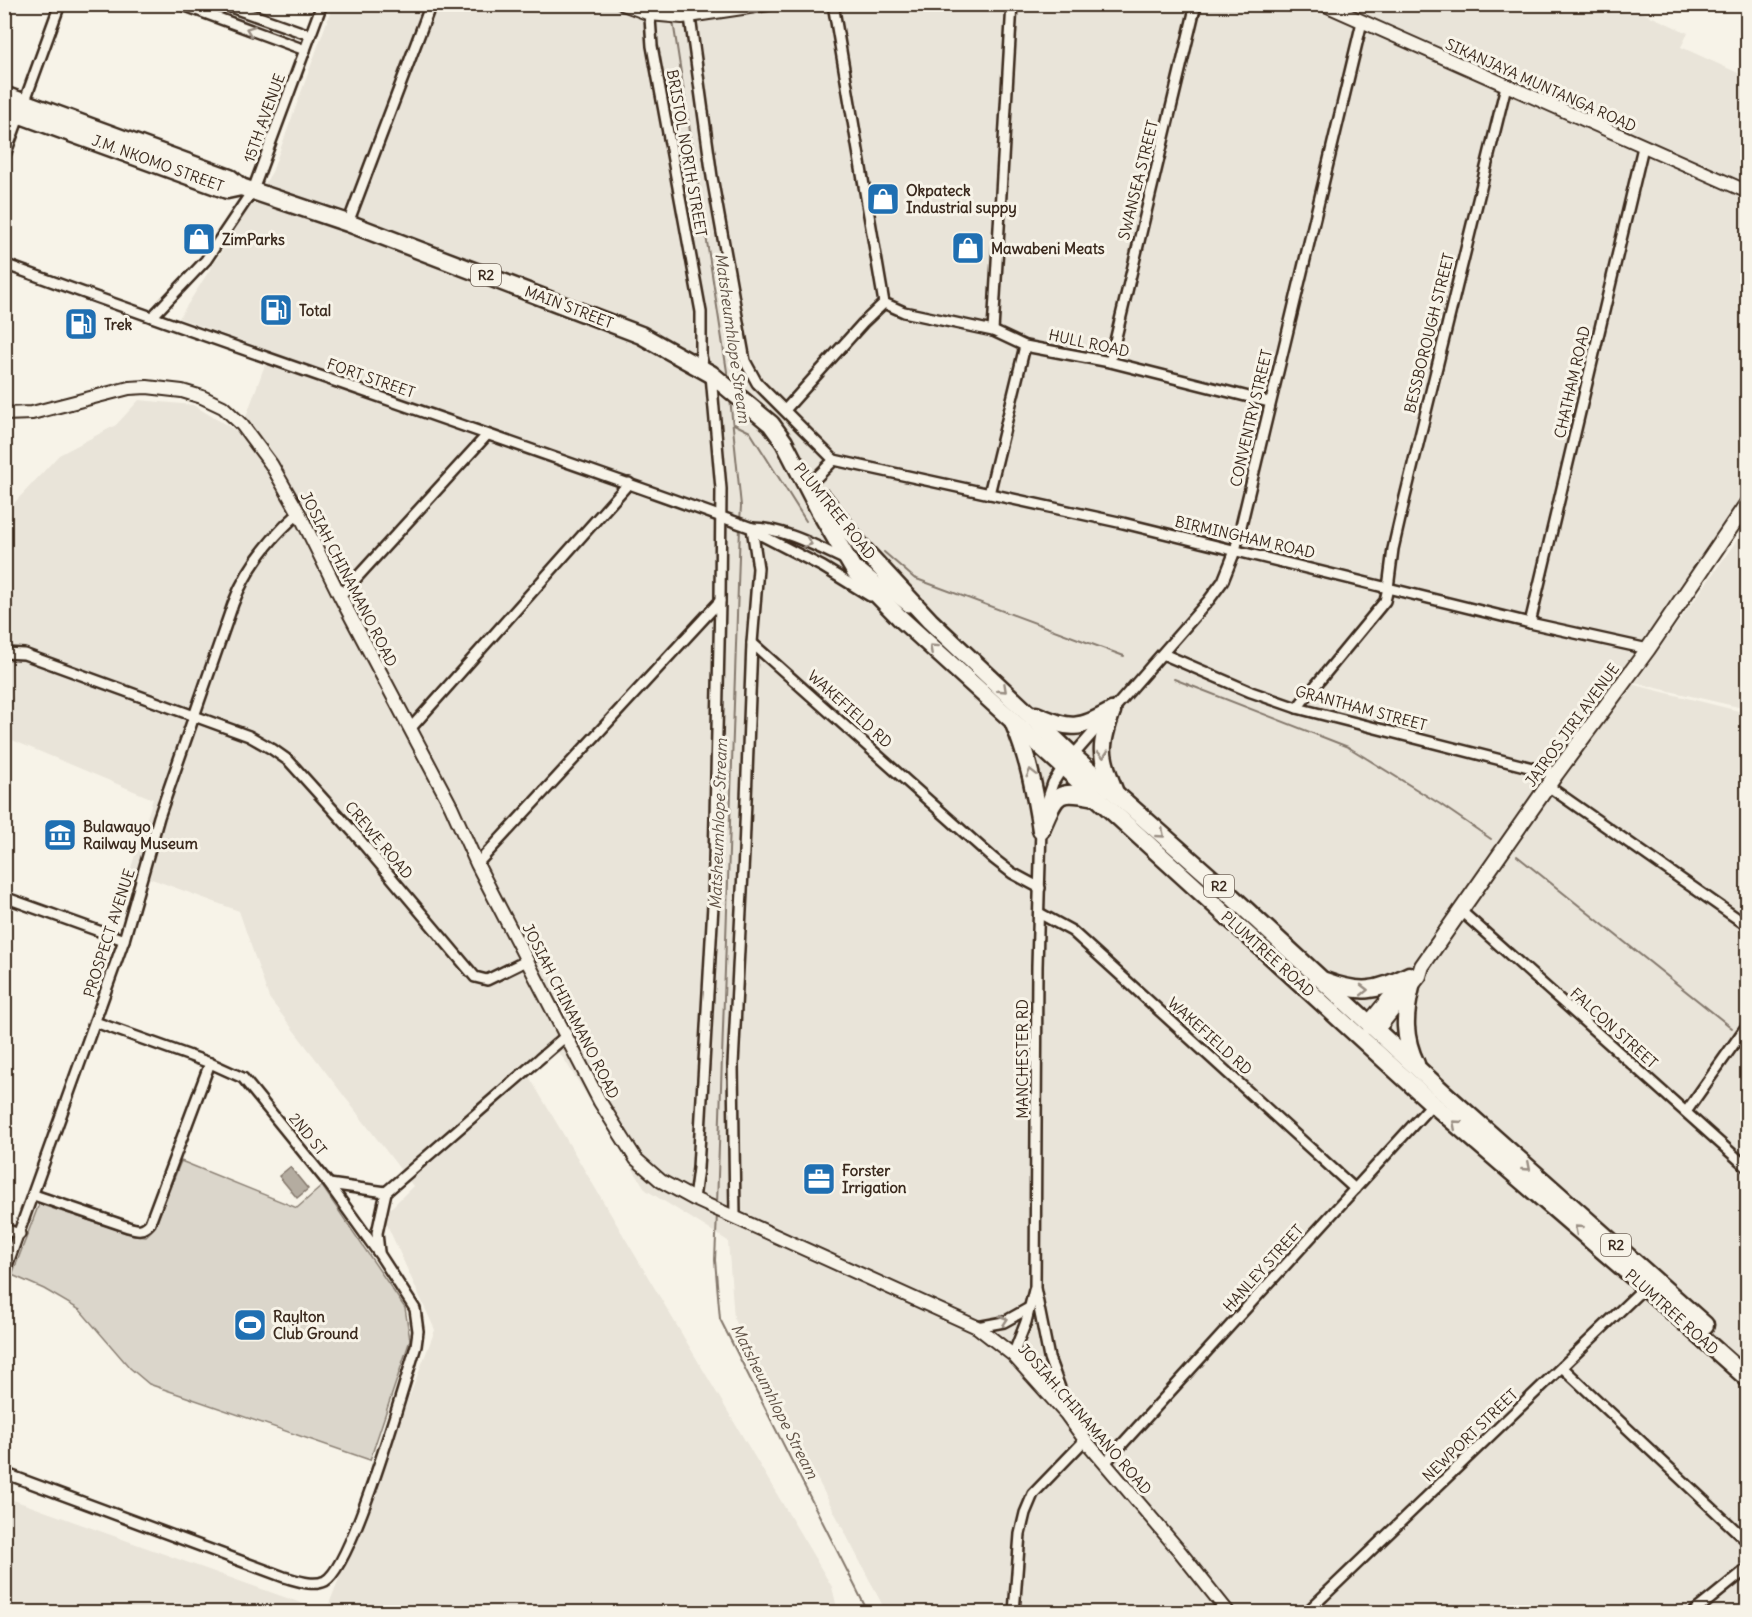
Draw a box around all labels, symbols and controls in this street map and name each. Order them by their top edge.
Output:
one-way arrow [245,25,256,37]
street label: SIKANJAYA MUNTANGA ROAD [1443,34,1639,136]
street label: BRISTOL NORTH STREET [663,68,711,238]
street label: 15TH AVENUE [239,71,289,165]
street label: SWANSEA STREET [1114,118,1162,242]
street label: J.M. NKOMO STREET [89,130,227,196]
shop icon: Okpateck Industrial suppy [865,181,901,217]
place label: Okpateck Industrial suppy [906,181,1017,218]
shop icon: ZimParks [181,221,217,257]
place label: ZimParks [222,230,285,249]
shop icon: Mawabeni Meats [950,230,986,266]
place label: Mawabeni Meats [991,239,1105,258]
street label: BESSBOROUGH STREET [1400,251,1458,415]
water label: Matsheumhlope Stream [711,252,755,425]
road number: R2 [471,264,501,286]
street label: MAIN STREET [522,281,616,333]
fuel station icon: Total [258,292,294,328]
place label: Total [299,301,331,320]
fuel station icon: Trek [63,306,99,342]
place label: Trek [104,315,133,334]
street label: CHATHAM ROAD [1550,324,1594,440]
street label: HULL ROAD [1047,325,1131,361]
street label: CONVENTRY STREET [1226,347,1276,489]
street label: FORT STREET [325,354,418,402]
street label: PLUMTREE ROAD [790,459,880,563]
street label: JOSIAH CHINAMANO ROAD [296,488,402,670]
street label: BIRMINGHAM ROAD [1173,512,1317,562]
one-way arrow [802,536,813,549]
one-way arrow [930,644,940,655]
street label: JAIROS JIRI AVENUE [1521,660,1623,790]
street label: WAKEFIELD RD [804,666,896,752]
one-way arrow [995,681,1006,692]
street label: GRANTHAM STREET [1293,681,1429,735]
water label: Matsheumhlope Stream [705,737,731,910]
one-way arrow [1096,749,1109,758]
one-way arrow [1026,768,1039,778]
street label: CREWE ROAD [341,797,417,883]
museum icon: Bulawayo Railway Museum [42,817,78,853]
place label: Bulawayo Railway Museum [83,817,198,854]
one-way arrow [1154,827,1165,838]
street label: PROSPECT AVENUE [79,866,139,1000]
road number: R2 [1204,875,1234,897]
street label: PLUMTREE ROAD [1217,907,1319,1001]
street label: JOSIAH CHINAMANO ROAD [518,920,624,1102]
one-way arrow [1360,983,1369,996]
street label: FALCON STREET [1566,984,1662,1072]
street label: WAKEFIELD RD [1164,993,1256,1079]
street label: MANCHESTER RD [1013,999,1032,1119]
street label: 2ND ST [285,1109,331,1159]
one-way arrow [1452,1120,1463,1131]
one-way arrow [1521,1160,1532,1171]
office icon: Forster Irrigation [801,1161,837,1197]
place label: Forster Irrigation [842,1161,907,1198]
street label: HANLEY STREET [1219,1220,1307,1316]
one-way arrow [1574,1225,1585,1236]
road number: R2 [1601,1234,1631,1256]
street label: PLUMTREE ROAD [1621,1265,1723,1359]
sports icon: Raylton Club Ground [232,1307,268,1343]
place label: Raylton Club Ground [273,1307,359,1343]
one-way arrow [998,1315,1009,1328]
water label: Matsheumhlope Stream [727,1320,823,1483]
street label: JOSIAH CHINAMANO ROAD [1014,1340,1156,1498]
street label: NEWPORT STREET [1418,1385,1522,1485]

